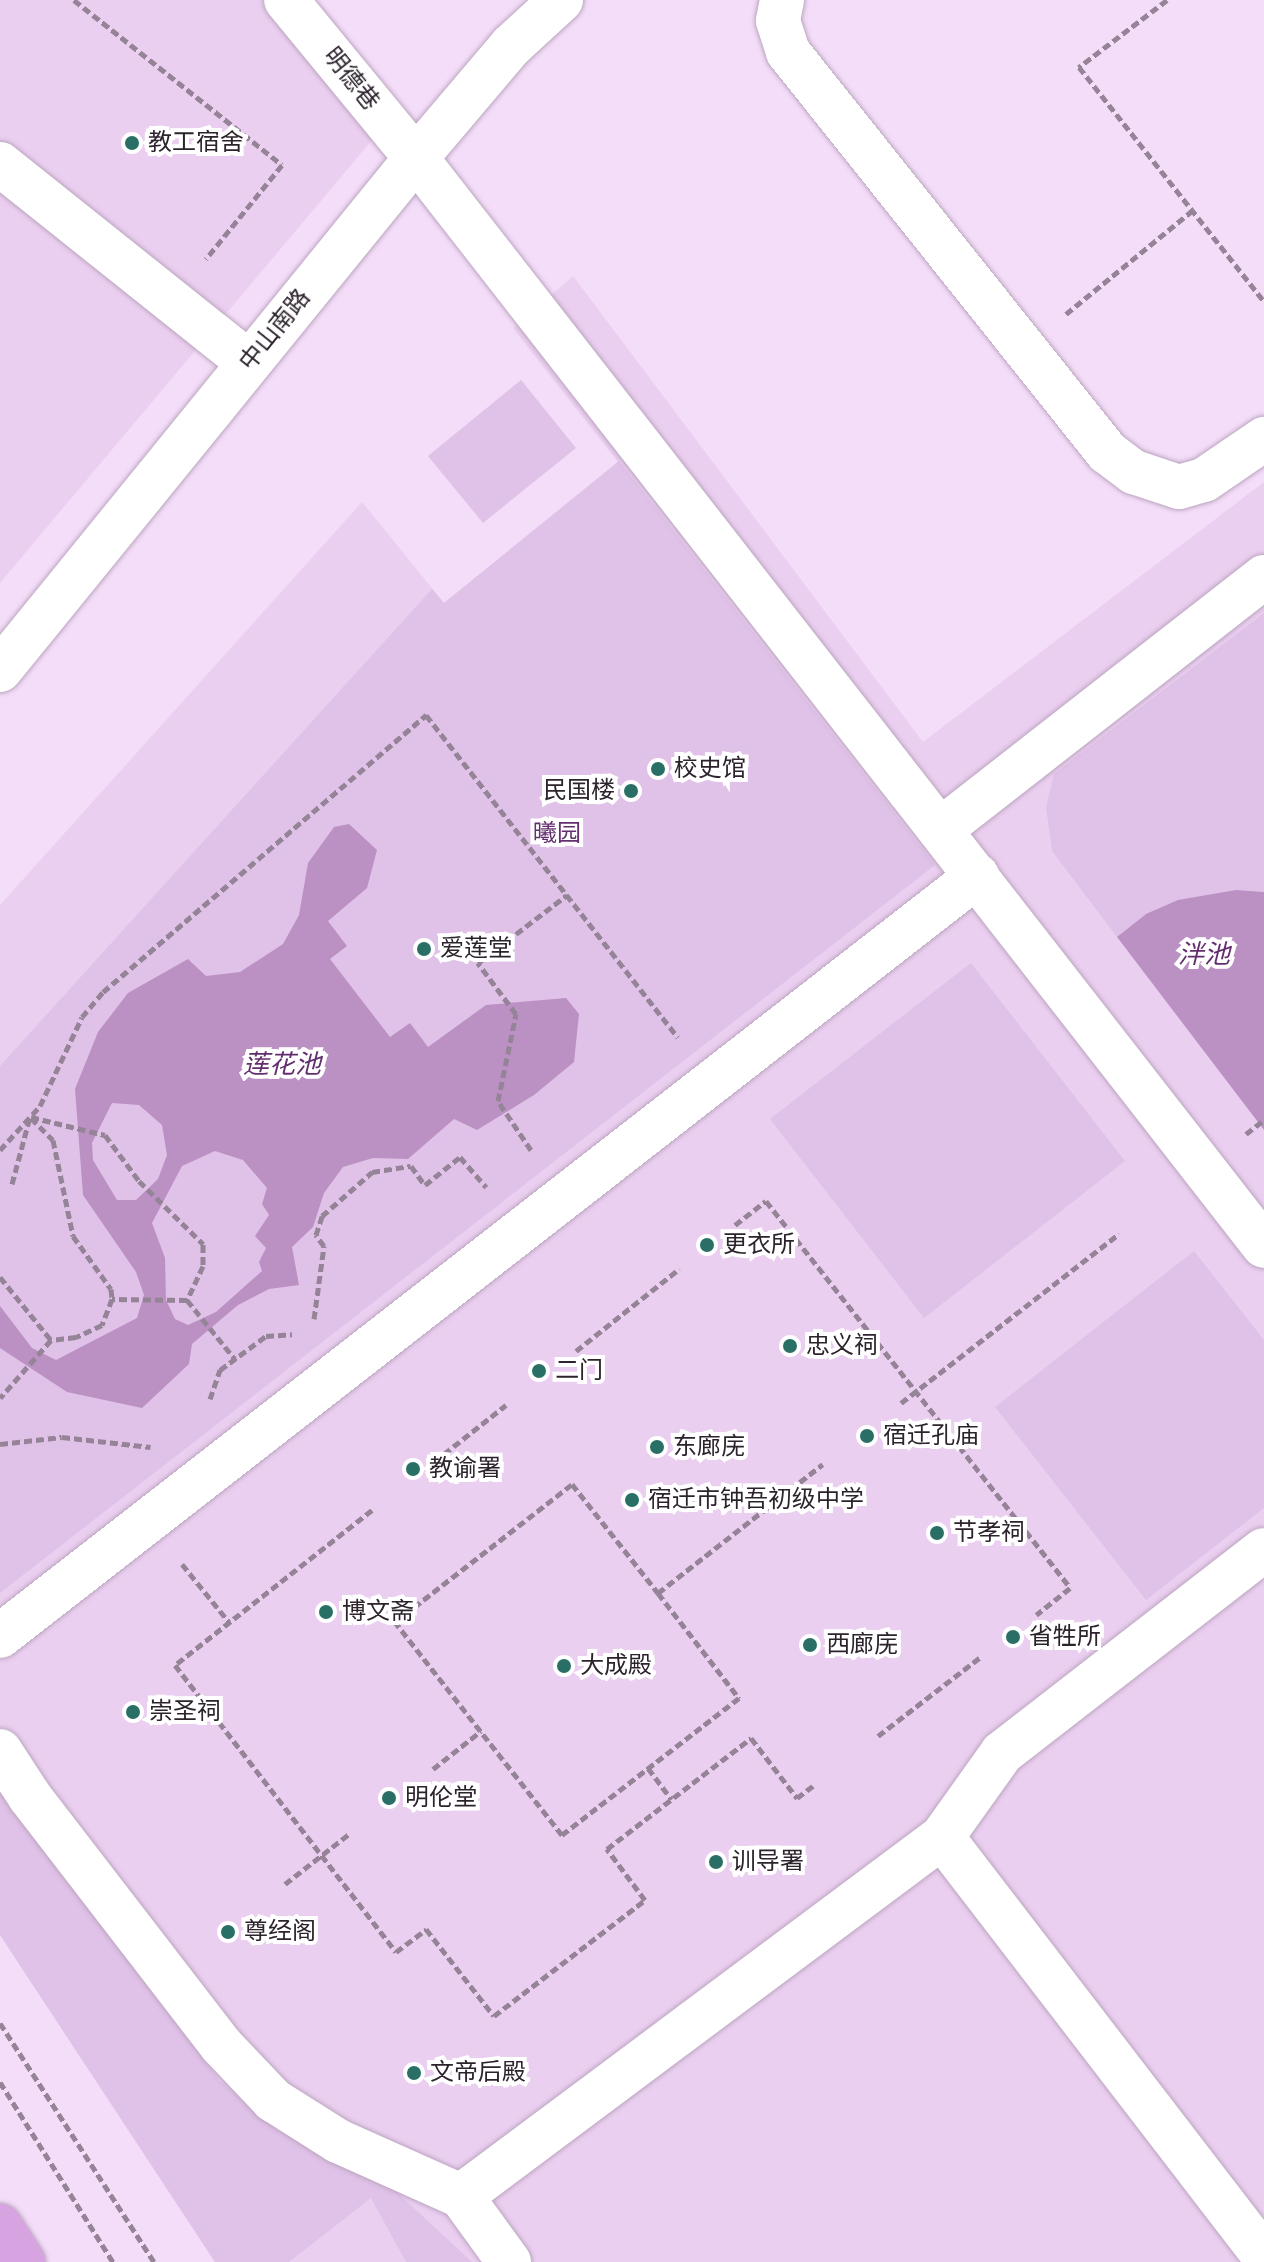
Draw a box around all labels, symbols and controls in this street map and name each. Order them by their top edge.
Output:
street label: 明德巷 [317,42,385,116]
place label: 教工宿舍 [148,129,244,157]
marker: 教工宿舍 [123,134,141,152]
street label: 中山南路 [234,284,316,376]
place label: 校史馆 [674,755,746,783]
marker: 校史馆 [649,760,667,778]
place label: 民国楼 [543,777,615,805]
marker: 民国楼 [622,782,640,800]
park label: 曦园 [533,820,581,848]
place label: 爱莲堂 [440,935,512,963]
water label: 泮池 [1178,939,1230,971]
marker: 爱莲堂 [415,940,433,958]
water label: 莲花池 [243,1049,321,1081]
place label: 更衣所 [723,1231,795,1259]
marker: 更衣所 [698,1236,716,1254]
place label: 忠义祠 [806,1332,878,1360]
marker: 忠义祠 [781,1337,799,1355]
place label: 二门 [555,1357,603,1385]
marker: 二门 [530,1362,548,1380]
place label: 宿迁孔庙 [883,1422,979,1450]
marker: 宿迁孔庙 [858,1427,876,1445]
place label: 东廊庑 [673,1433,745,1461]
marker: 东廊庑 [648,1438,666,1456]
place label: 教谕署 [429,1455,501,1483]
marker: 教谕署 [404,1460,422,1478]
place label: 宿迁市钟吾初级中学 [648,1486,864,1514]
marker: 宿迁市钟吾初级中学 [623,1491,641,1509]
place label: 节孝祠 [953,1519,1025,1547]
marker: 节孝祠 [928,1524,946,1542]
place label: 博文斋 [342,1598,414,1626]
marker: 博文斋 [317,1603,335,1621]
place label: 省牲所 [1029,1623,1101,1651]
marker: 省牲所 [1004,1628,1022,1646]
place label: 西廊庑 [826,1631,898,1659]
marker: 西廊庑 [801,1636,819,1654]
place label: 大成殿 [580,1652,652,1680]
marker: 大成殿 [555,1657,573,1675]
place label: 崇圣祠 [149,1698,221,1726]
marker: 崇圣祠 [124,1703,142,1721]
place label: 明伦堂 [405,1784,477,1812]
marker: 明伦堂 [380,1789,398,1807]
place label: 训导署 [732,1848,804,1876]
marker: 训导署 [707,1853,725,1871]
place label: 尊经阁 [244,1918,316,1946]
marker: 尊经阁 [219,1923,237,1941]
place label: 文帝后殿 [430,2059,526,2087]
marker: 文帝后殿 [405,2064,423,2082]

